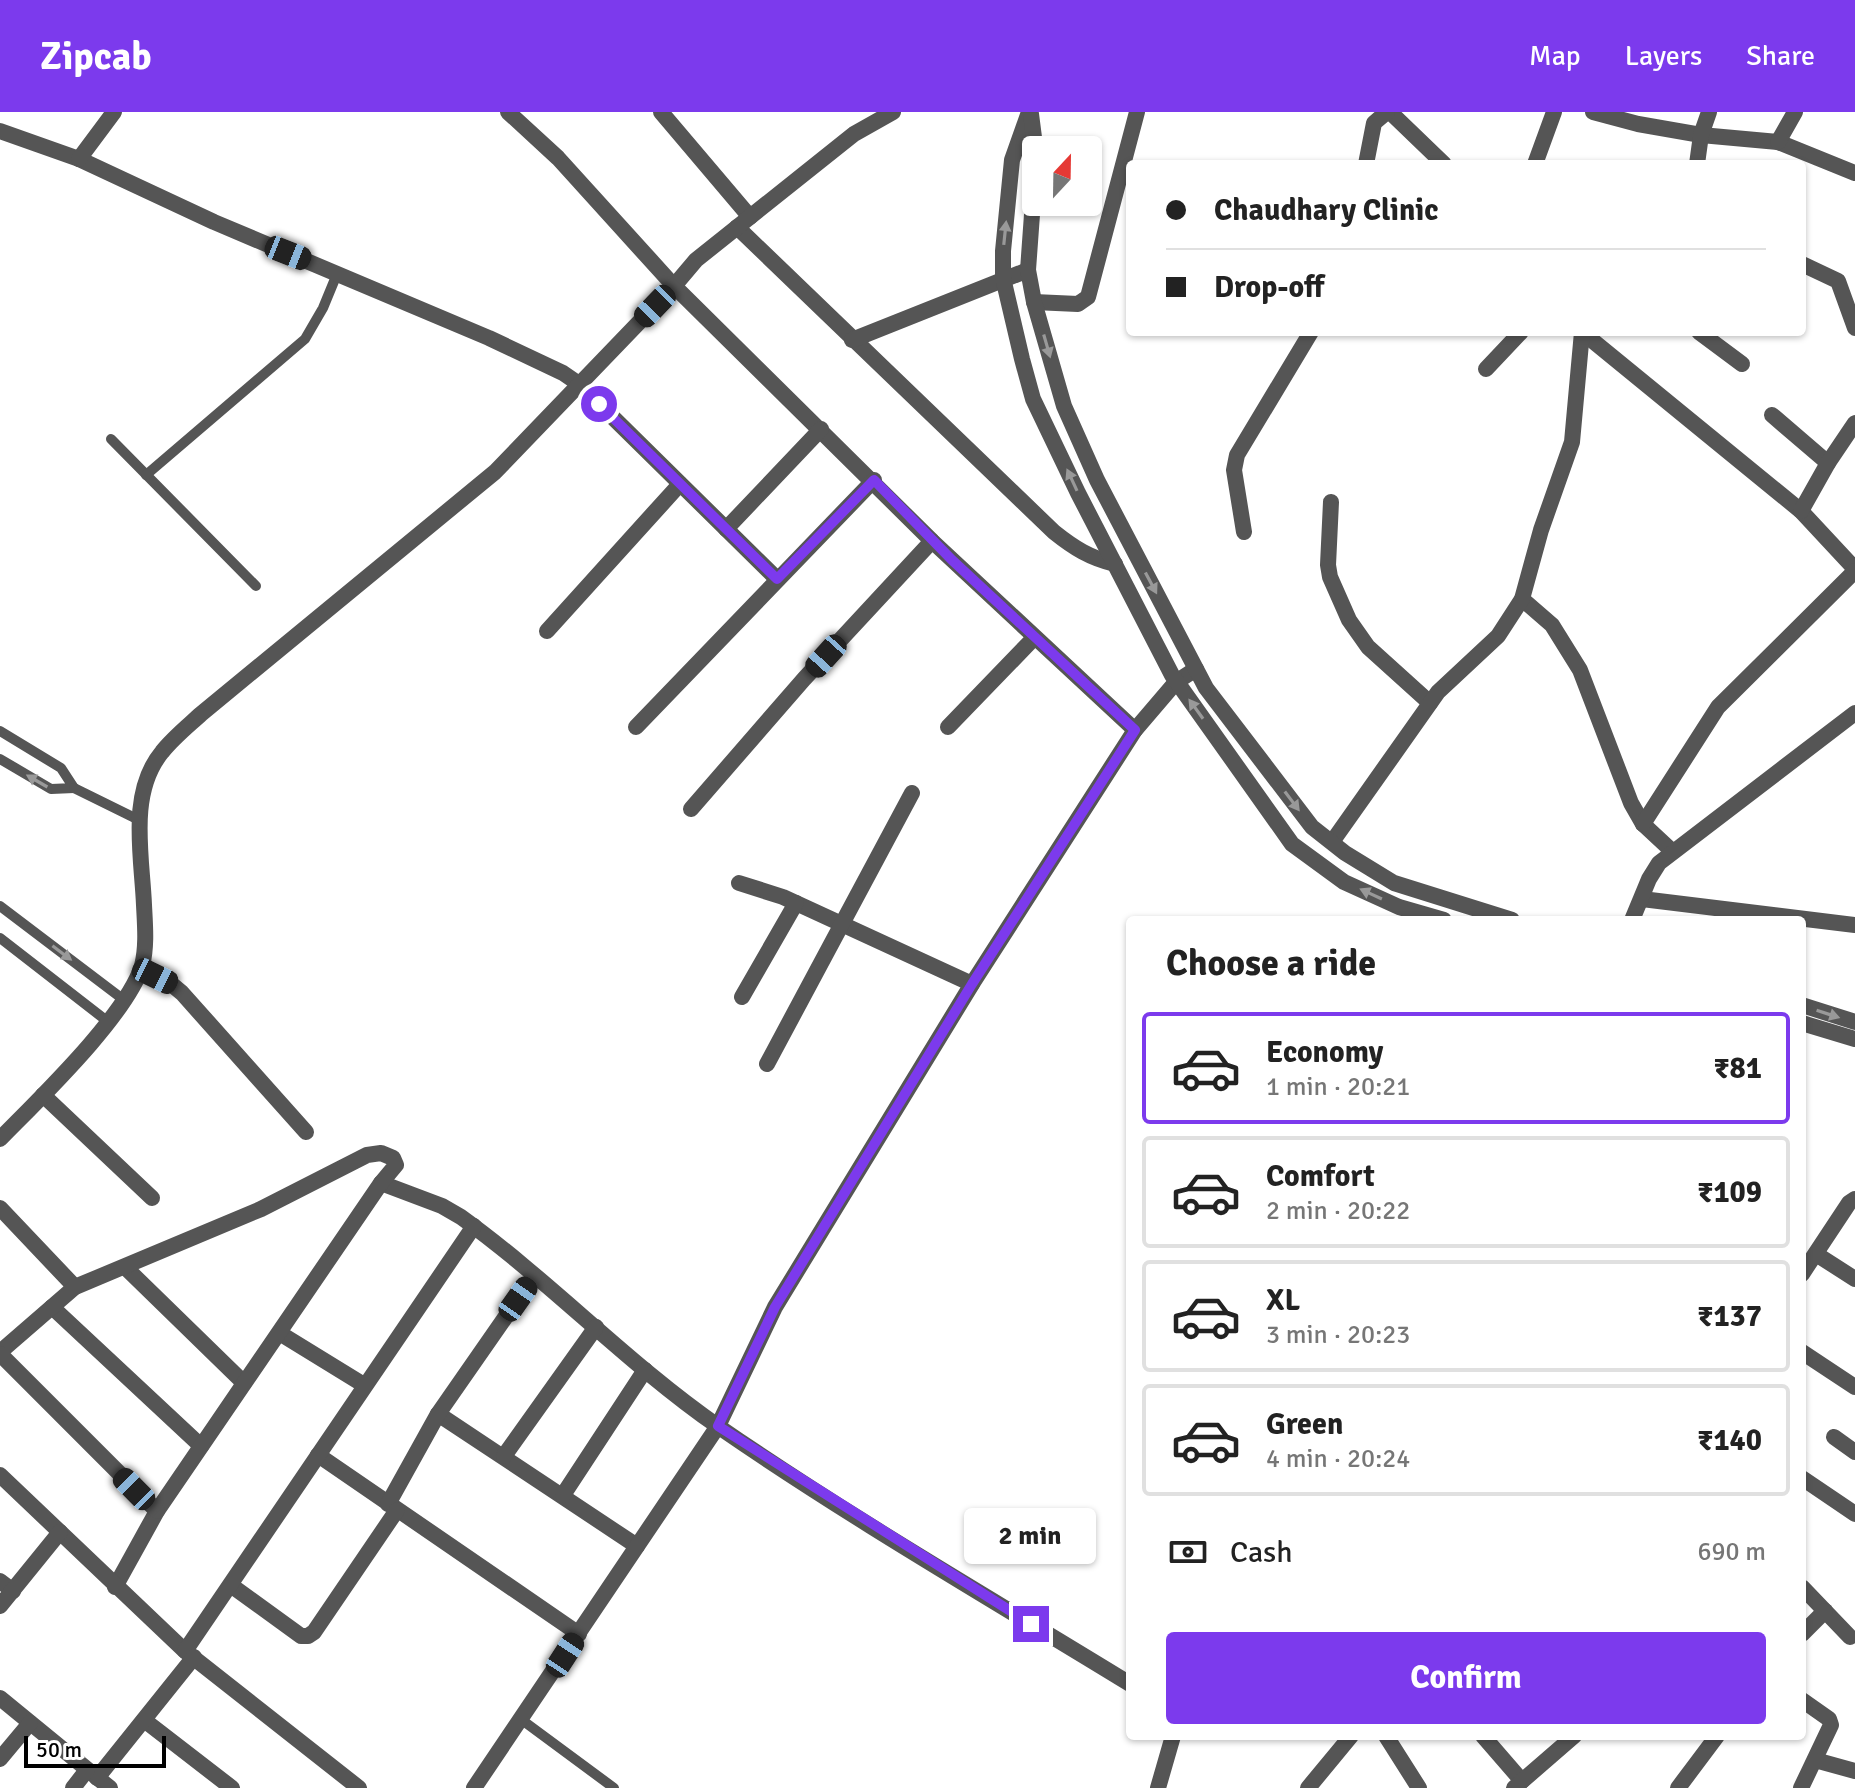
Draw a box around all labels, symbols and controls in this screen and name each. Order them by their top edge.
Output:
text: Zipcab [40,33,152,80]
text: Map [1529,39,1581,73]
text: Layers [1625,39,1702,73]
text: Share [1746,39,1815,73]
north arrow [1022,136,1102,216]
map controls [1022,136,1102,216]
text: Chaudhary Clinic [1214,192,1439,229]
one-way arrow [998,220,1011,245]
car [261,233,315,273]
text: Drop-off [1214,269,1324,306]
car [630,280,680,332]
one-way arrow [1041,335,1054,359]
route start [581,386,617,422]
one-way arrow [1065,469,1079,492]
one-way arrow [1145,572,1158,595]
car [801,630,851,682]
one-way arrow [1188,698,1204,719]
one-way arrow [26,774,48,788]
one-way arrow [1284,790,1300,812]
one-way arrow [1359,887,1383,901]
text: Choose a ride [1166,941,1376,986]
one-way arrow [52,944,72,960]
car [128,955,182,997]
one-way arrow [1817,1008,1841,1021]
icon: car [1170,1032,1242,1104]
text: Economy [1266,1034,1383,1071]
text: ₹81 [1713,1050,1762,1087]
text: 1 min · 20:21 [1266,1071,1410,1103]
icon: car [1170,1156,1242,1228]
text: Comfort [1266,1158,1375,1195]
text: ₹109 [1697,1174,1762,1211]
text: 2 min · 20:22 [1266,1195,1410,1227]
car [494,1272,542,1326]
icon: car [1170,1280,1242,1352]
text: XL [1266,1282,1300,1319]
text: ₹137 [1697,1298,1762,1335]
text: 3 min · 20:23 [1266,1319,1410,1351]
icon: car [1170,1404,1242,1476]
text: Green [1266,1406,1343,1443]
text: ₹140 [1697,1422,1762,1459]
text: 4 min · 20:24 [1266,1443,1410,1475]
car [109,1464,159,1514]
callout: 2 min [965,1508,1097,1564]
text: 2 min [999,1520,1061,1552]
icon: cash [1166,1530,1210,1574]
text: Cash [1230,1534,1293,1571]
text: 690 m [1697,1536,1766,1568]
route end [1013,1606,1049,1642]
car [542,1628,588,1682]
button: Confirm [1166,1632,1766,1724]
scale bar [24,1732,166,1768]
text: 50 m [36,1736,82,1763]

